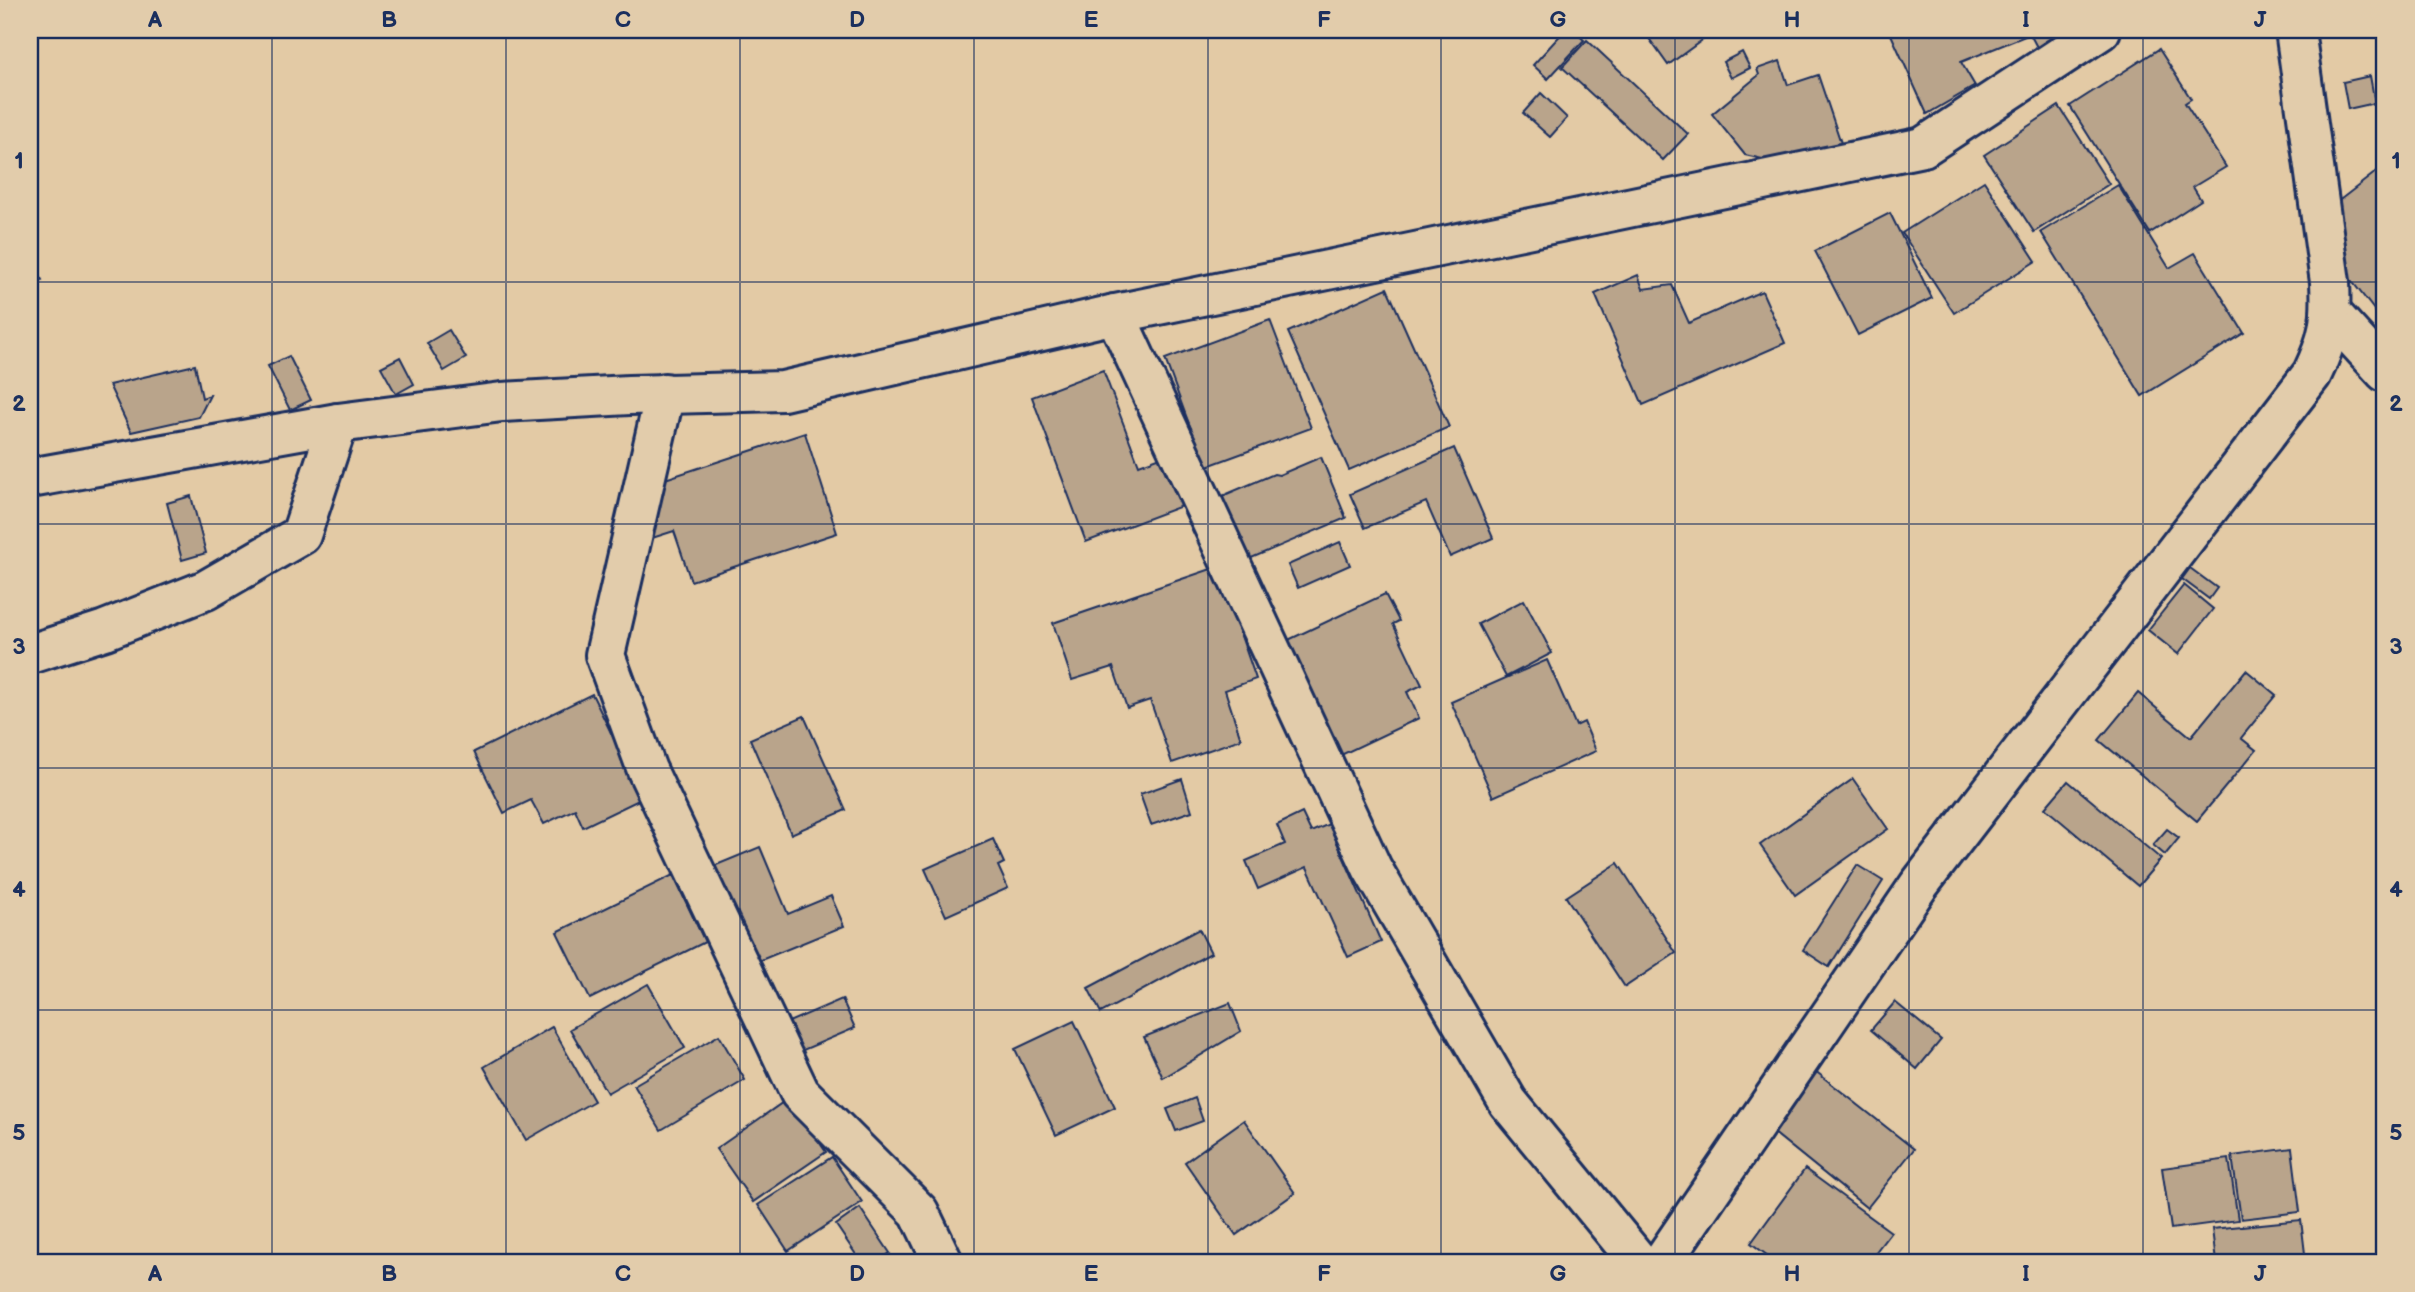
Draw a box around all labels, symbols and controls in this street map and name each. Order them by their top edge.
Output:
text: A [147,6,163,34]
text: B [381,6,397,34]
text: C [615,6,631,34]
text: D [849,6,865,34]
text: E [1084,6,1099,34]
text: F [1317,6,1331,34]
text: G [1550,6,1567,34]
text: H [1783,6,1801,34]
text: I [2022,6,2030,34]
text: J [2254,6,2267,34]
text: 1 [14,147,24,175]
text: 1 [2391,147,2401,175]
text: 2 [12,390,26,418]
text: 2 [2389,390,2403,418]
text: 3 [12,633,26,661]
text: 3 [2389,633,2403,661]
text: 4 [12,876,26,904]
text: 4 [2389,876,2403,904]
text: 5 [12,1119,26,1147]
text: 5 [2389,1119,2403,1147]
text: A [147,1260,163,1288]
text: B [381,1260,397,1288]
text: C [615,1260,631,1288]
text: D [849,1260,865,1288]
text: E [1084,1260,1099,1288]
text: F [1317,1260,1331,1288]
text: G [1550,1260,1567,1288]
text: H [1783,1260,1801,1288]
text: I [2022,1260,2030,1288]
text: J [2254,1260,2267,1288]

